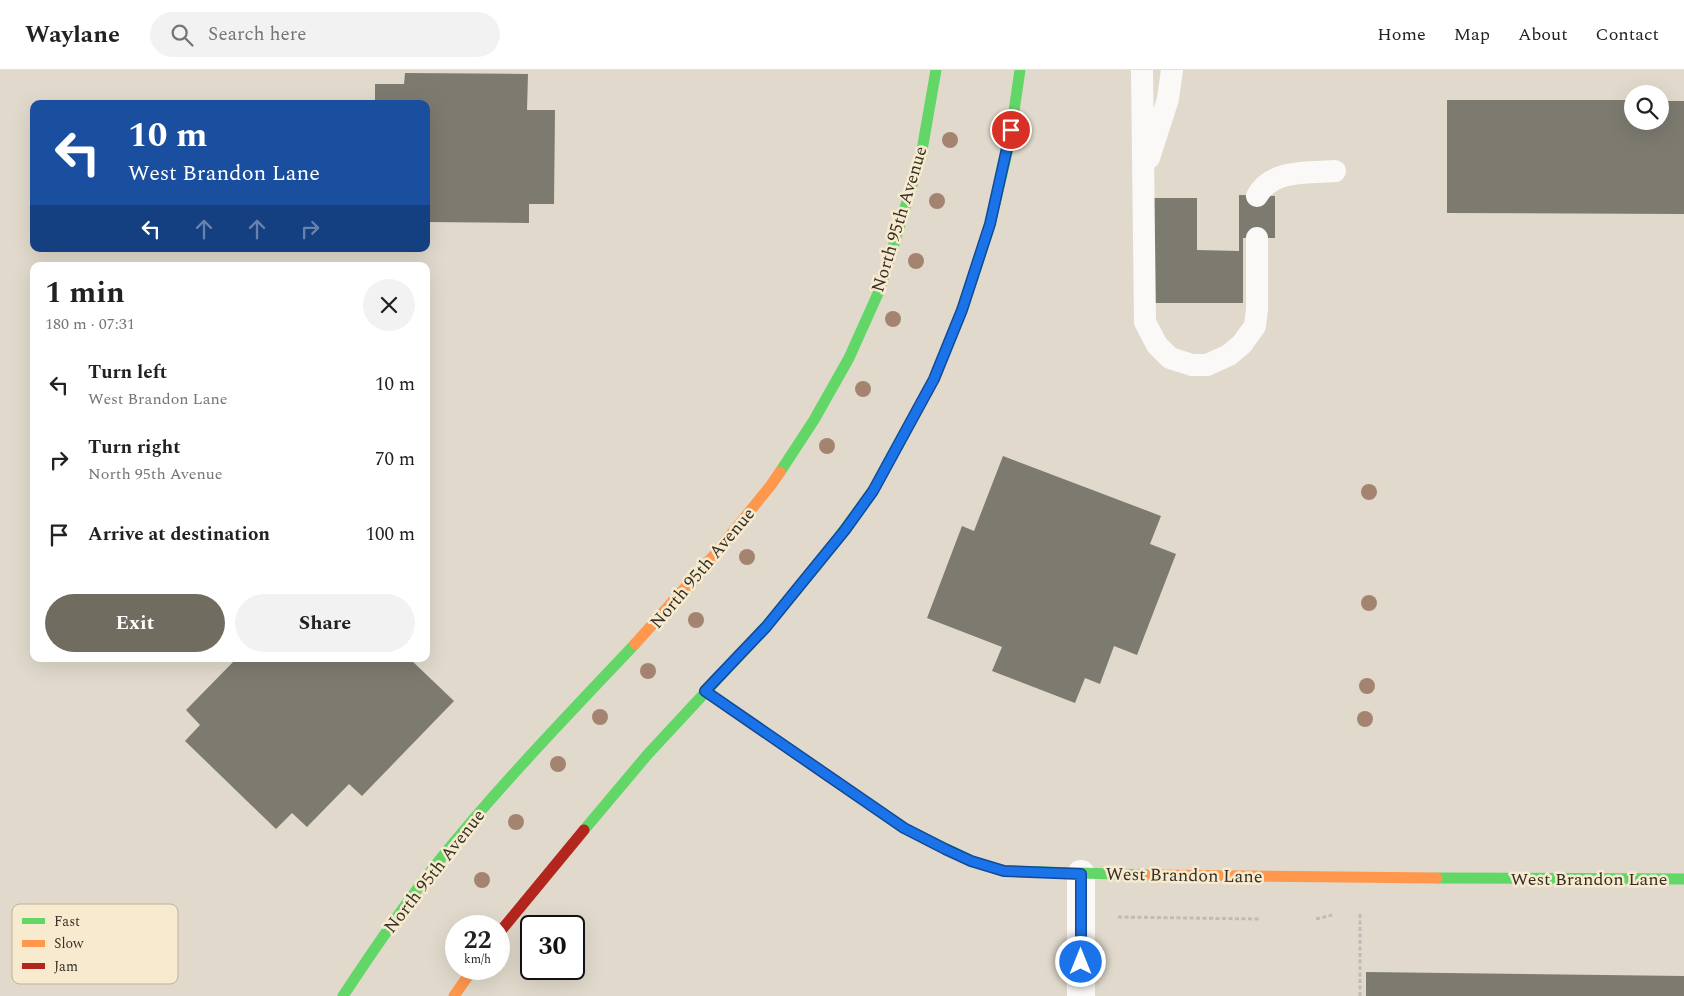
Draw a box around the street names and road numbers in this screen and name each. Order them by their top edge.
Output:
street label: North 95th Avenue [864,143,935,295]
street label: North 95th Avenue [643,502,761,635]
street label: North 95th Avenue [377,803,492,939]
street label: West Brandon Lane [1105,861,1263,890]
street label: West Brandon Lane [1510,866,1668,893]

